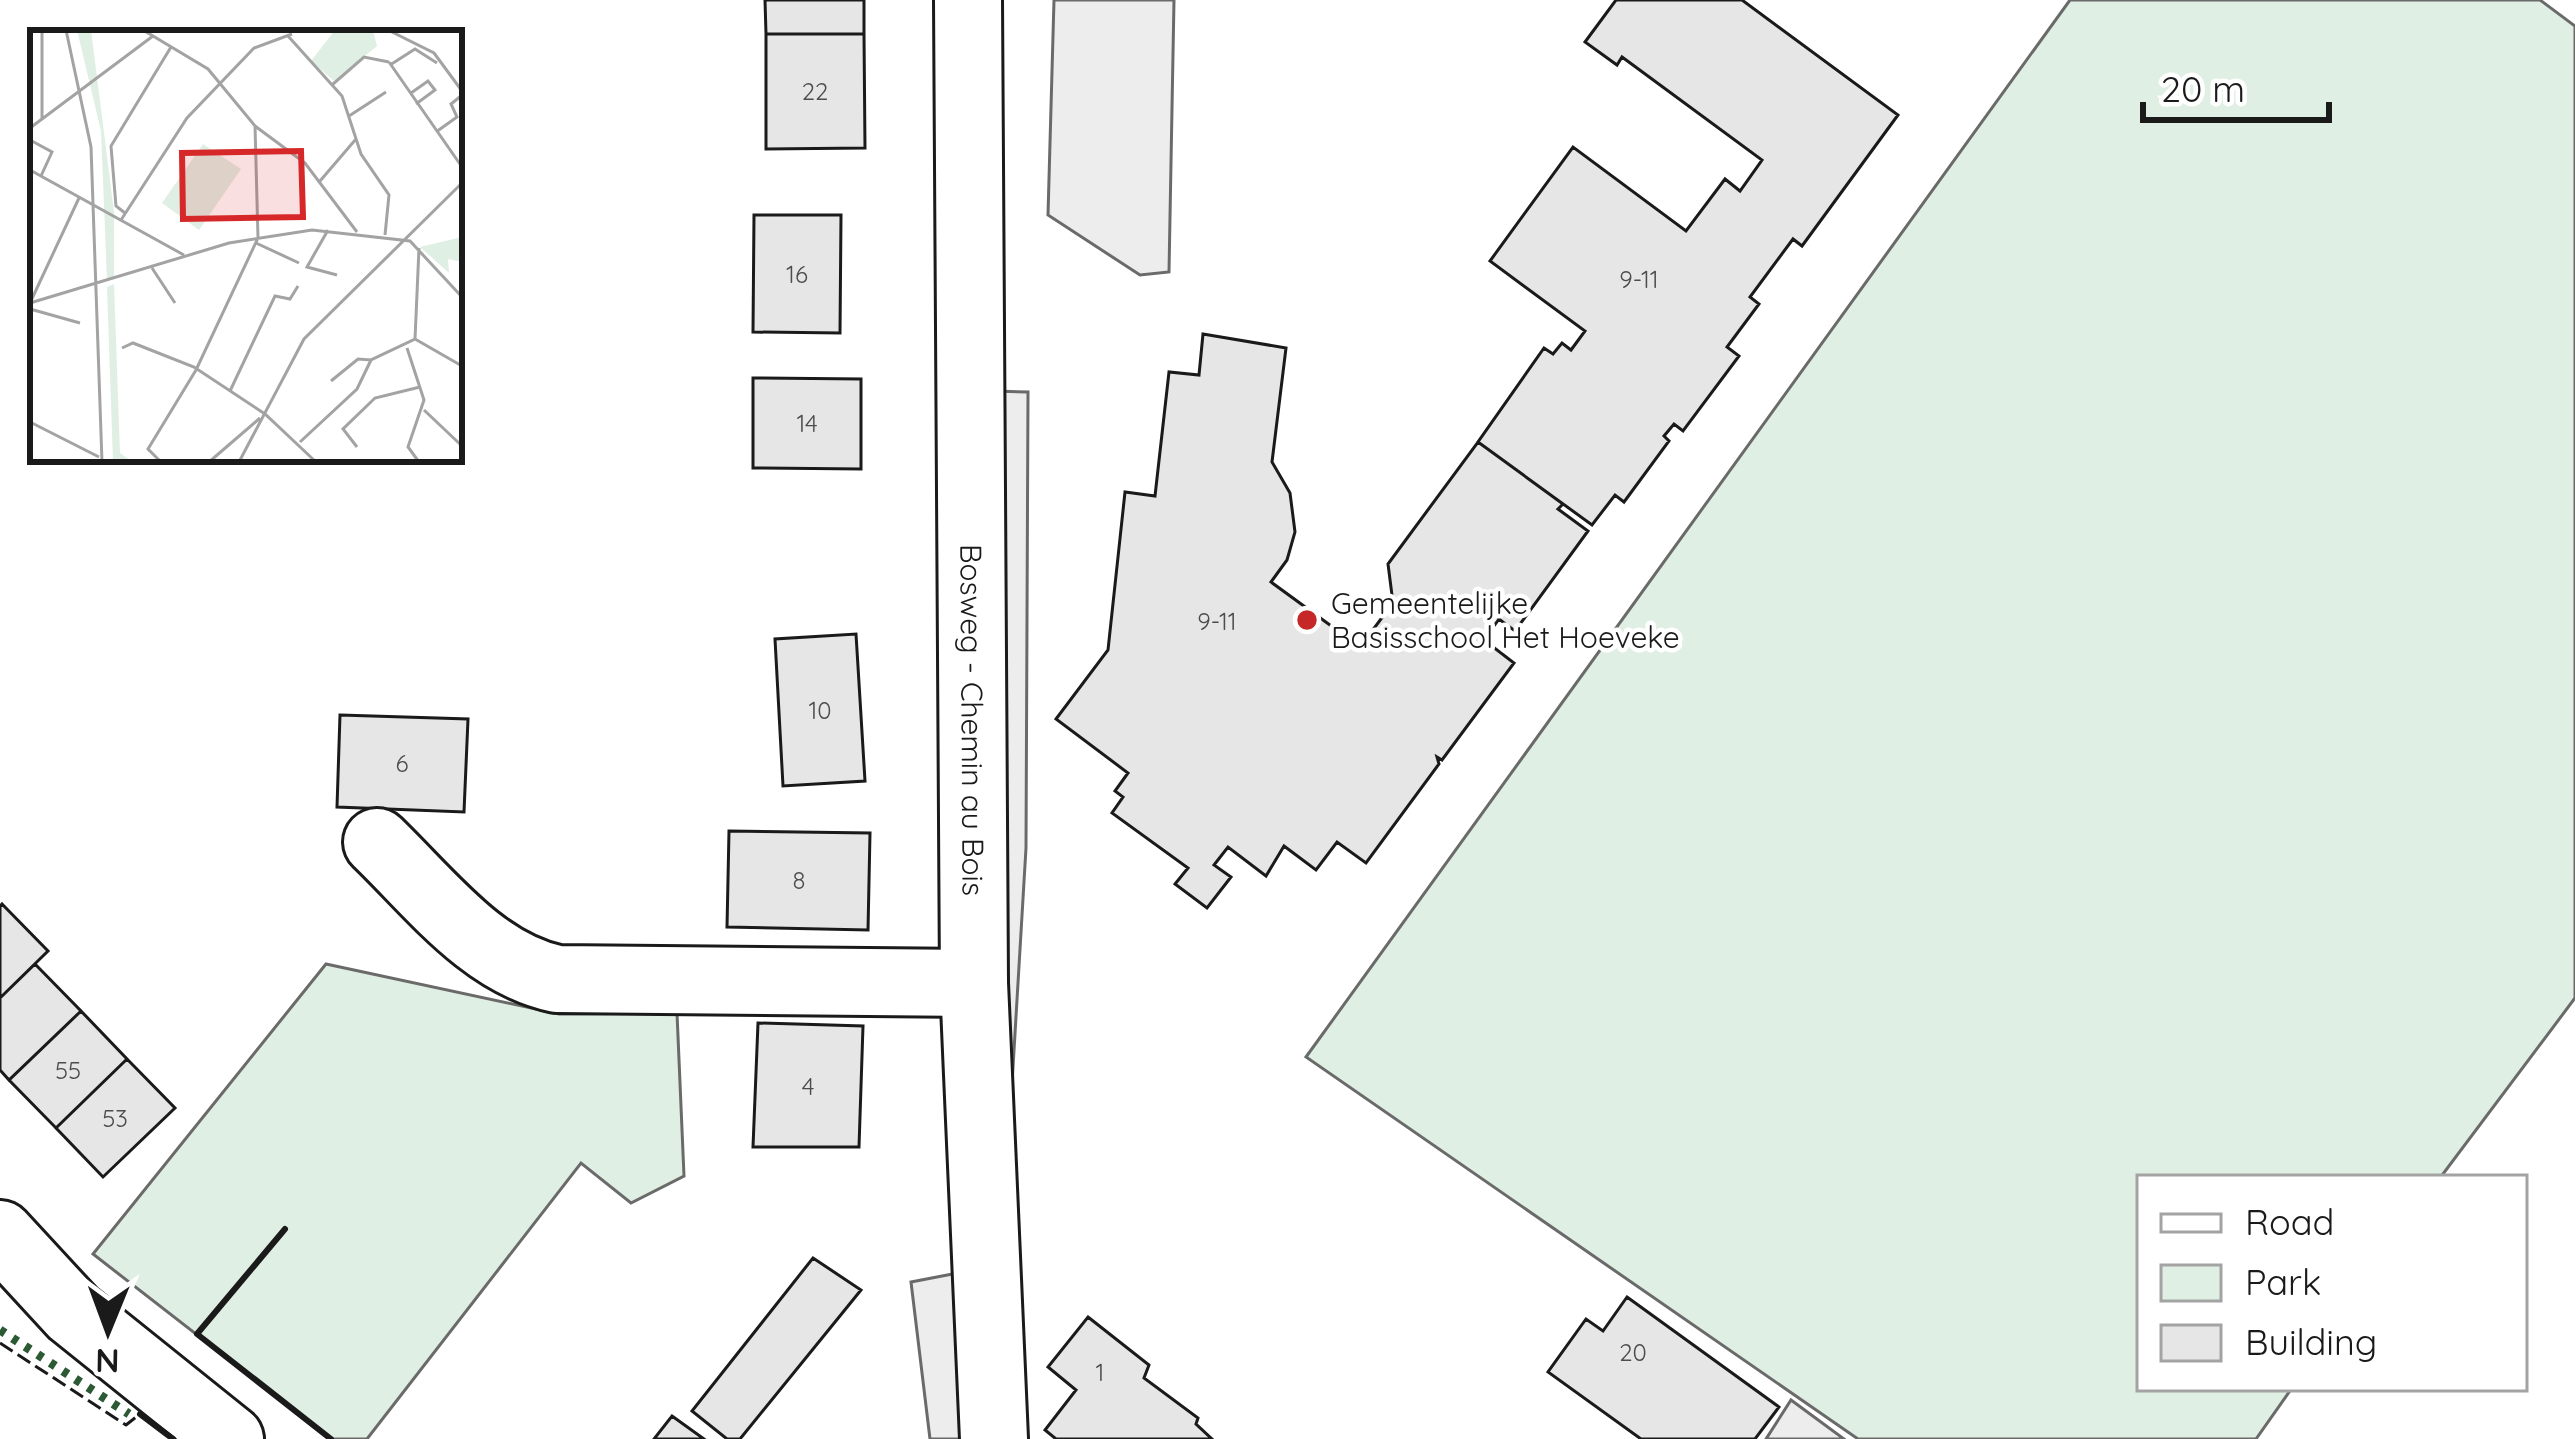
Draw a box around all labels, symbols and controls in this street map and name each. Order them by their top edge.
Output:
inset map [30,30,462,462]
scale bar [2143,48,2329,122]
text: 20 m [2161,66,2245,111]
house number: 22 [802,76,828,106]
house number: 16 [786,259,808,289]
house number: 9-11 [1619,264,1659,294]
house number: 14 [796,408,818,438]
street label: Bosweg - Chemin au Bois [952,544,992,896]
place label: Gemeentelijke Basisschool Het Hoeveke [1331,584,1680,656]
house number: 9-11 [1197,606,1237,636]
marker: Gemeentelijke Basisschool Het Hoeveke [1294,607,1320,633]
house number: 10 [808,695,832,725]
house number: 6 [396,748,409,778]
house number: 8 [793,865,805,895]
house number: 55 [55,1055,81,1085]
house number: 4 [802,1071,814,1101]
house number: 53 [102,1103,128,1133]
legend [2137,1175,2527,1391]
text: Road [2245,1199,2334,1244]
text: Park [2245,1259,2321,1304]
north arrow [48,1271,168,1391]
text: Building [2245,1319,2377,1364]
house number: 20 [1619,1337,1647,1367]
text: N [95,1341,120,1382]
house number: 1 [1096,1357,1104,1387]

